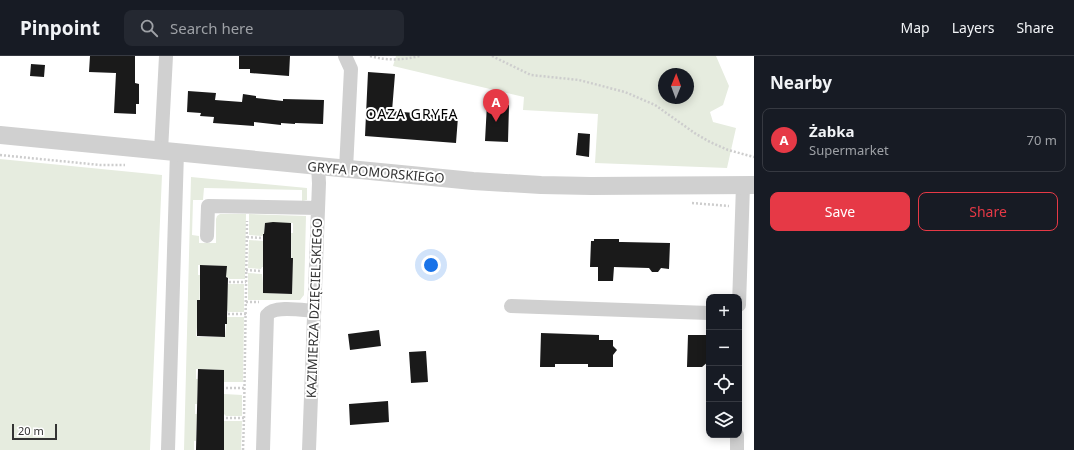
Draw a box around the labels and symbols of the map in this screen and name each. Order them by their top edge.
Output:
north arrow [658,68,694,104]
pin: A [483,89,509,122]
district label: OAZA GRYFA [366,104,458,123]
street label: GRYFA POMORSKIEGO [307,157,445,187]
street label: KAZIMIERZA DZIĘCIELSKIEGO [302,218,326,398]
your location [421,255,441,275]
scale bar [12,422,57,441]

